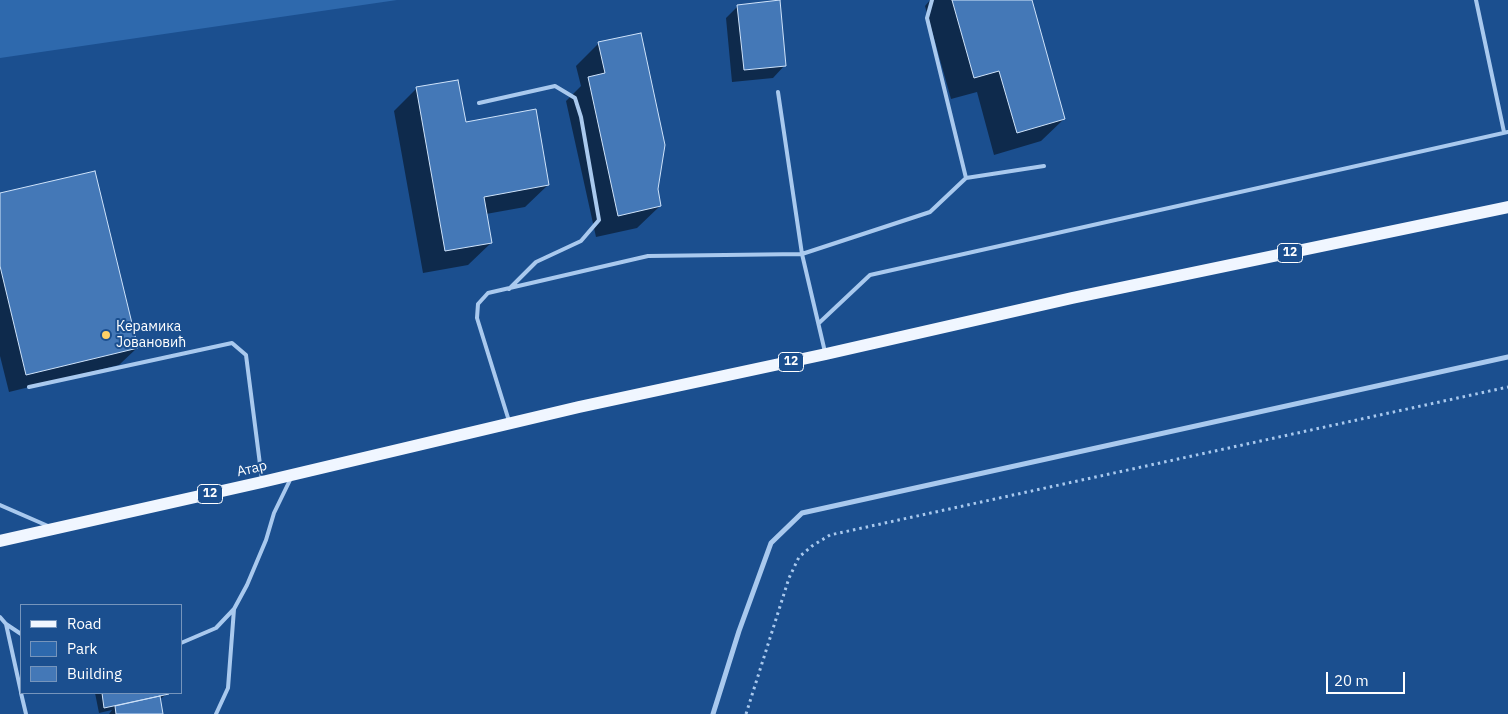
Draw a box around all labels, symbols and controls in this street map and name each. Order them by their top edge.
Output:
road number: 12 [1278,244,1302,262]
place label: Керамика Јовановић [116,319,186,352]
marker: Керамика Јовановић [100,329,112,341]
road number: 12 [778,352,804,372]
street label: Атар [235,457,269,481]
road number: 12 [198,484,222,504]
legend [20,604,182,694]
text: Road [67,614,102,633]
text: Park [67,639,97,658]
scale bar [1328,662,1407,694]
text: Building [67,664,122,683]
text: 20 m [1334,671,1369,690]

